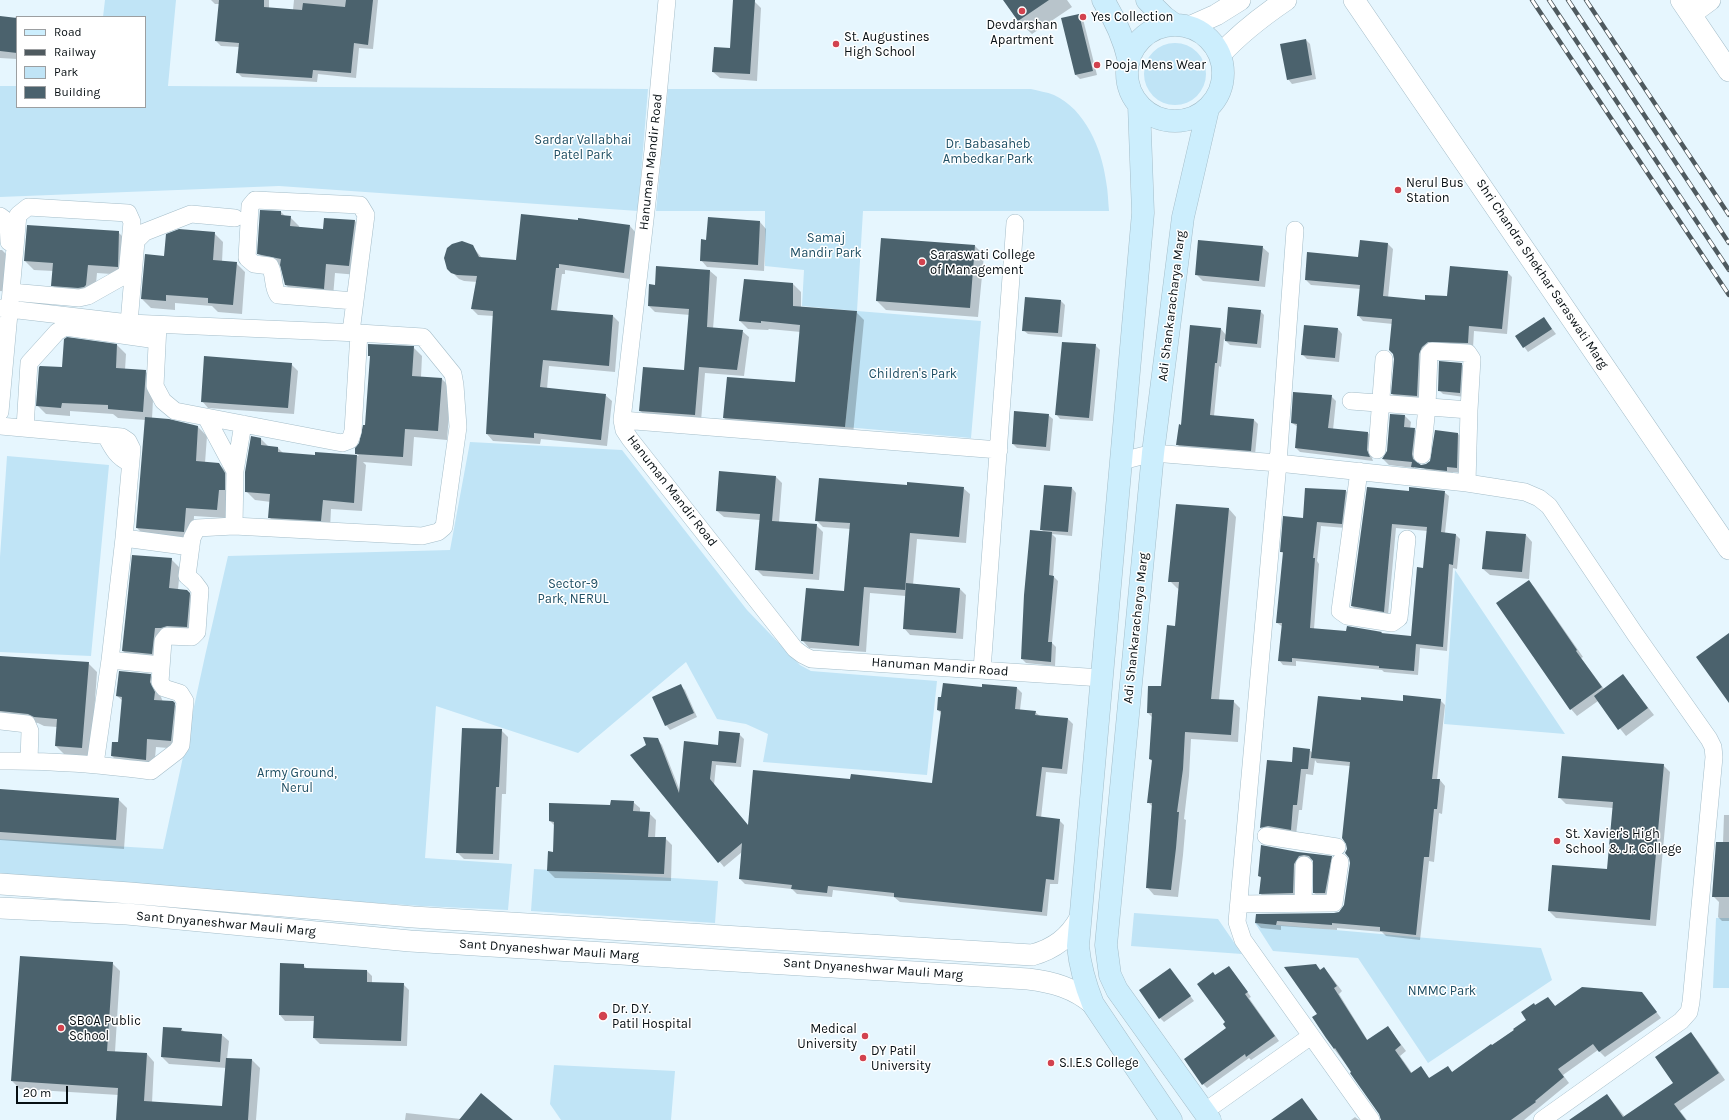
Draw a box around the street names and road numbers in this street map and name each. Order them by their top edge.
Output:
street label: Hanuman Mandir Road [636,93,666,231]
street label: Shri Chandra Shekhar Saraswati Marg [1472,176,1612,372]
street label: Adi Shankaracharya Marg [1155,230,1189,382]
street label: Hanuman Mandir Road [624,432,720,550]
street label: Adi Shankaracharya Marg [1120,552,1152,704]
street label: Hanuman Mandir Road [871,654,1009,680]
street label: Sant Dnyaneshwar Mauli Marg [135,908,317,940]
street label: Sant Dnyaneshwar Mauli Marg [458,936,640,964]
street label: Sant Dnyaneshwar Mauli Marg [782,955,964,983]

